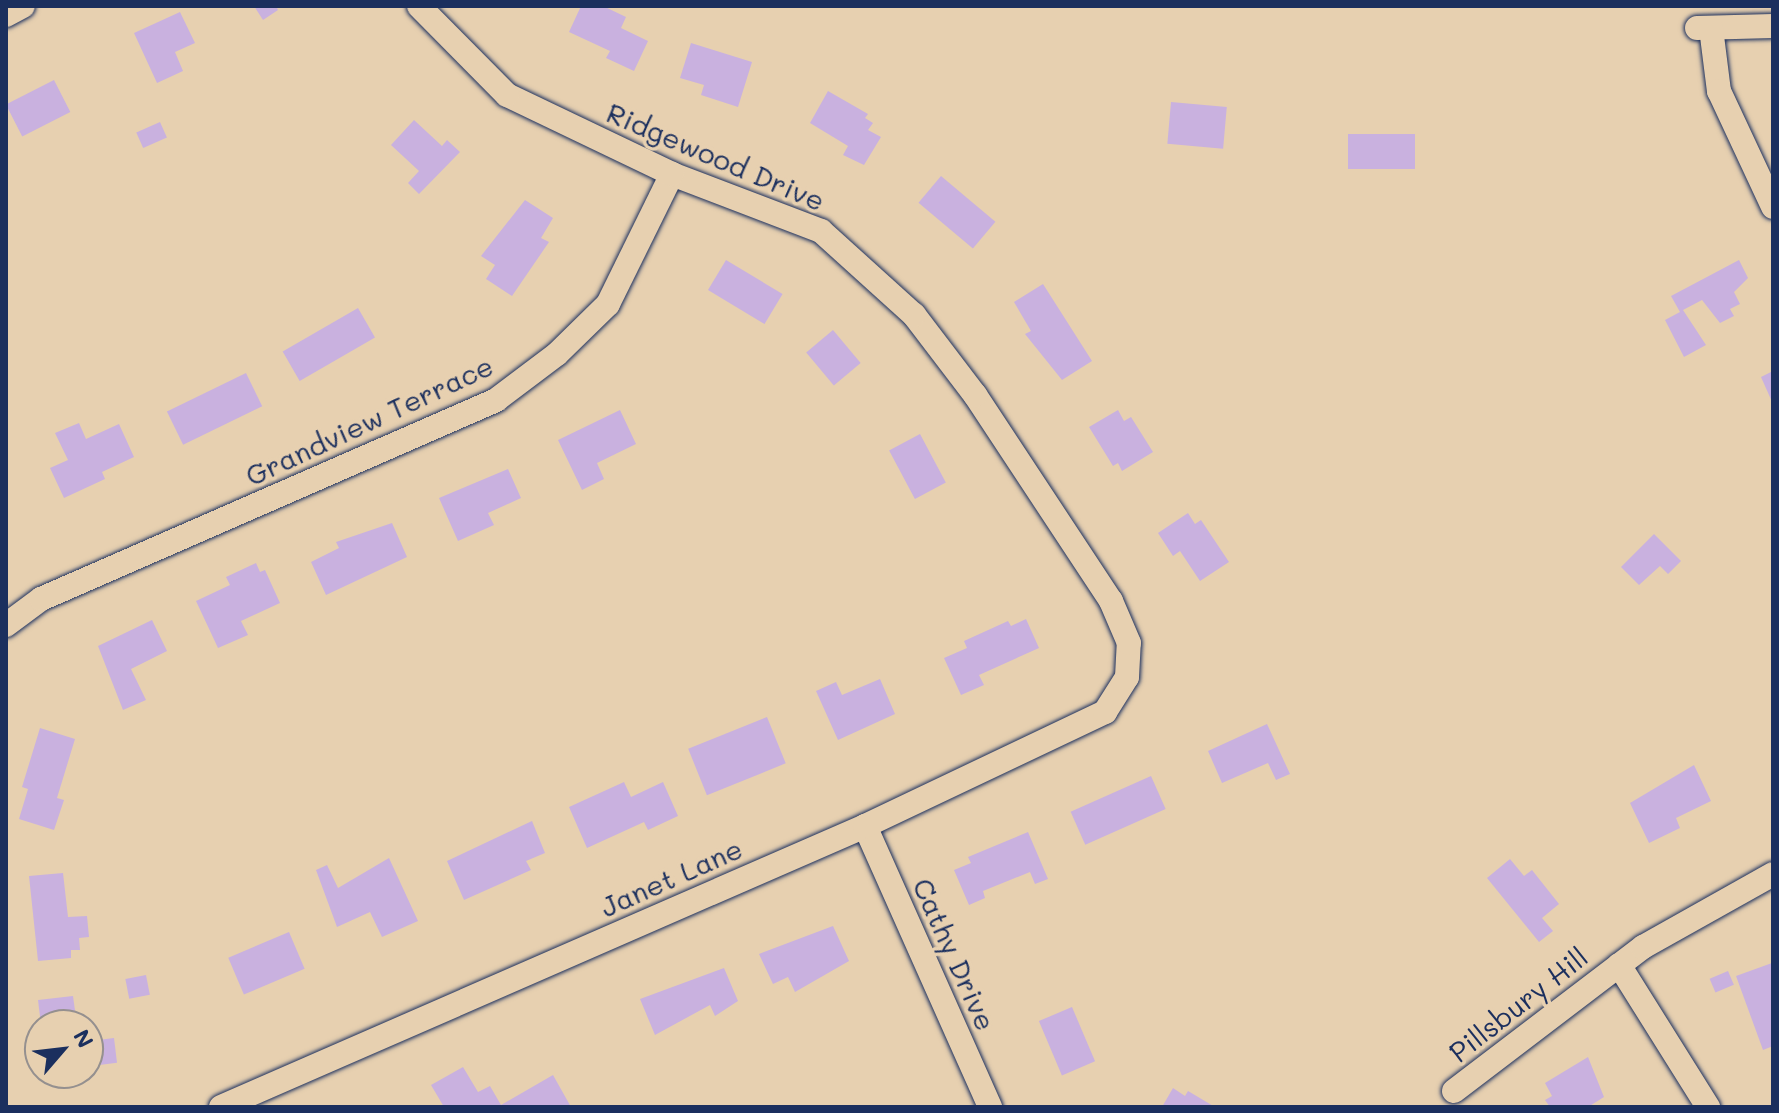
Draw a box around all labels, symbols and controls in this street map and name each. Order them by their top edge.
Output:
street label: Ridgewood Drive [602,95,830,217]
street label: Grandview Terrace [240,348,498,492]
street label: Janet Lane [595,831,747,923]
street label: Cathy Drive [906,873,1004,1035]
street label: Pillsbury Hill [1442,939,1594,1069]
north arrow [24,1009,104,1089]
text: N [67,1024,101,1053]

